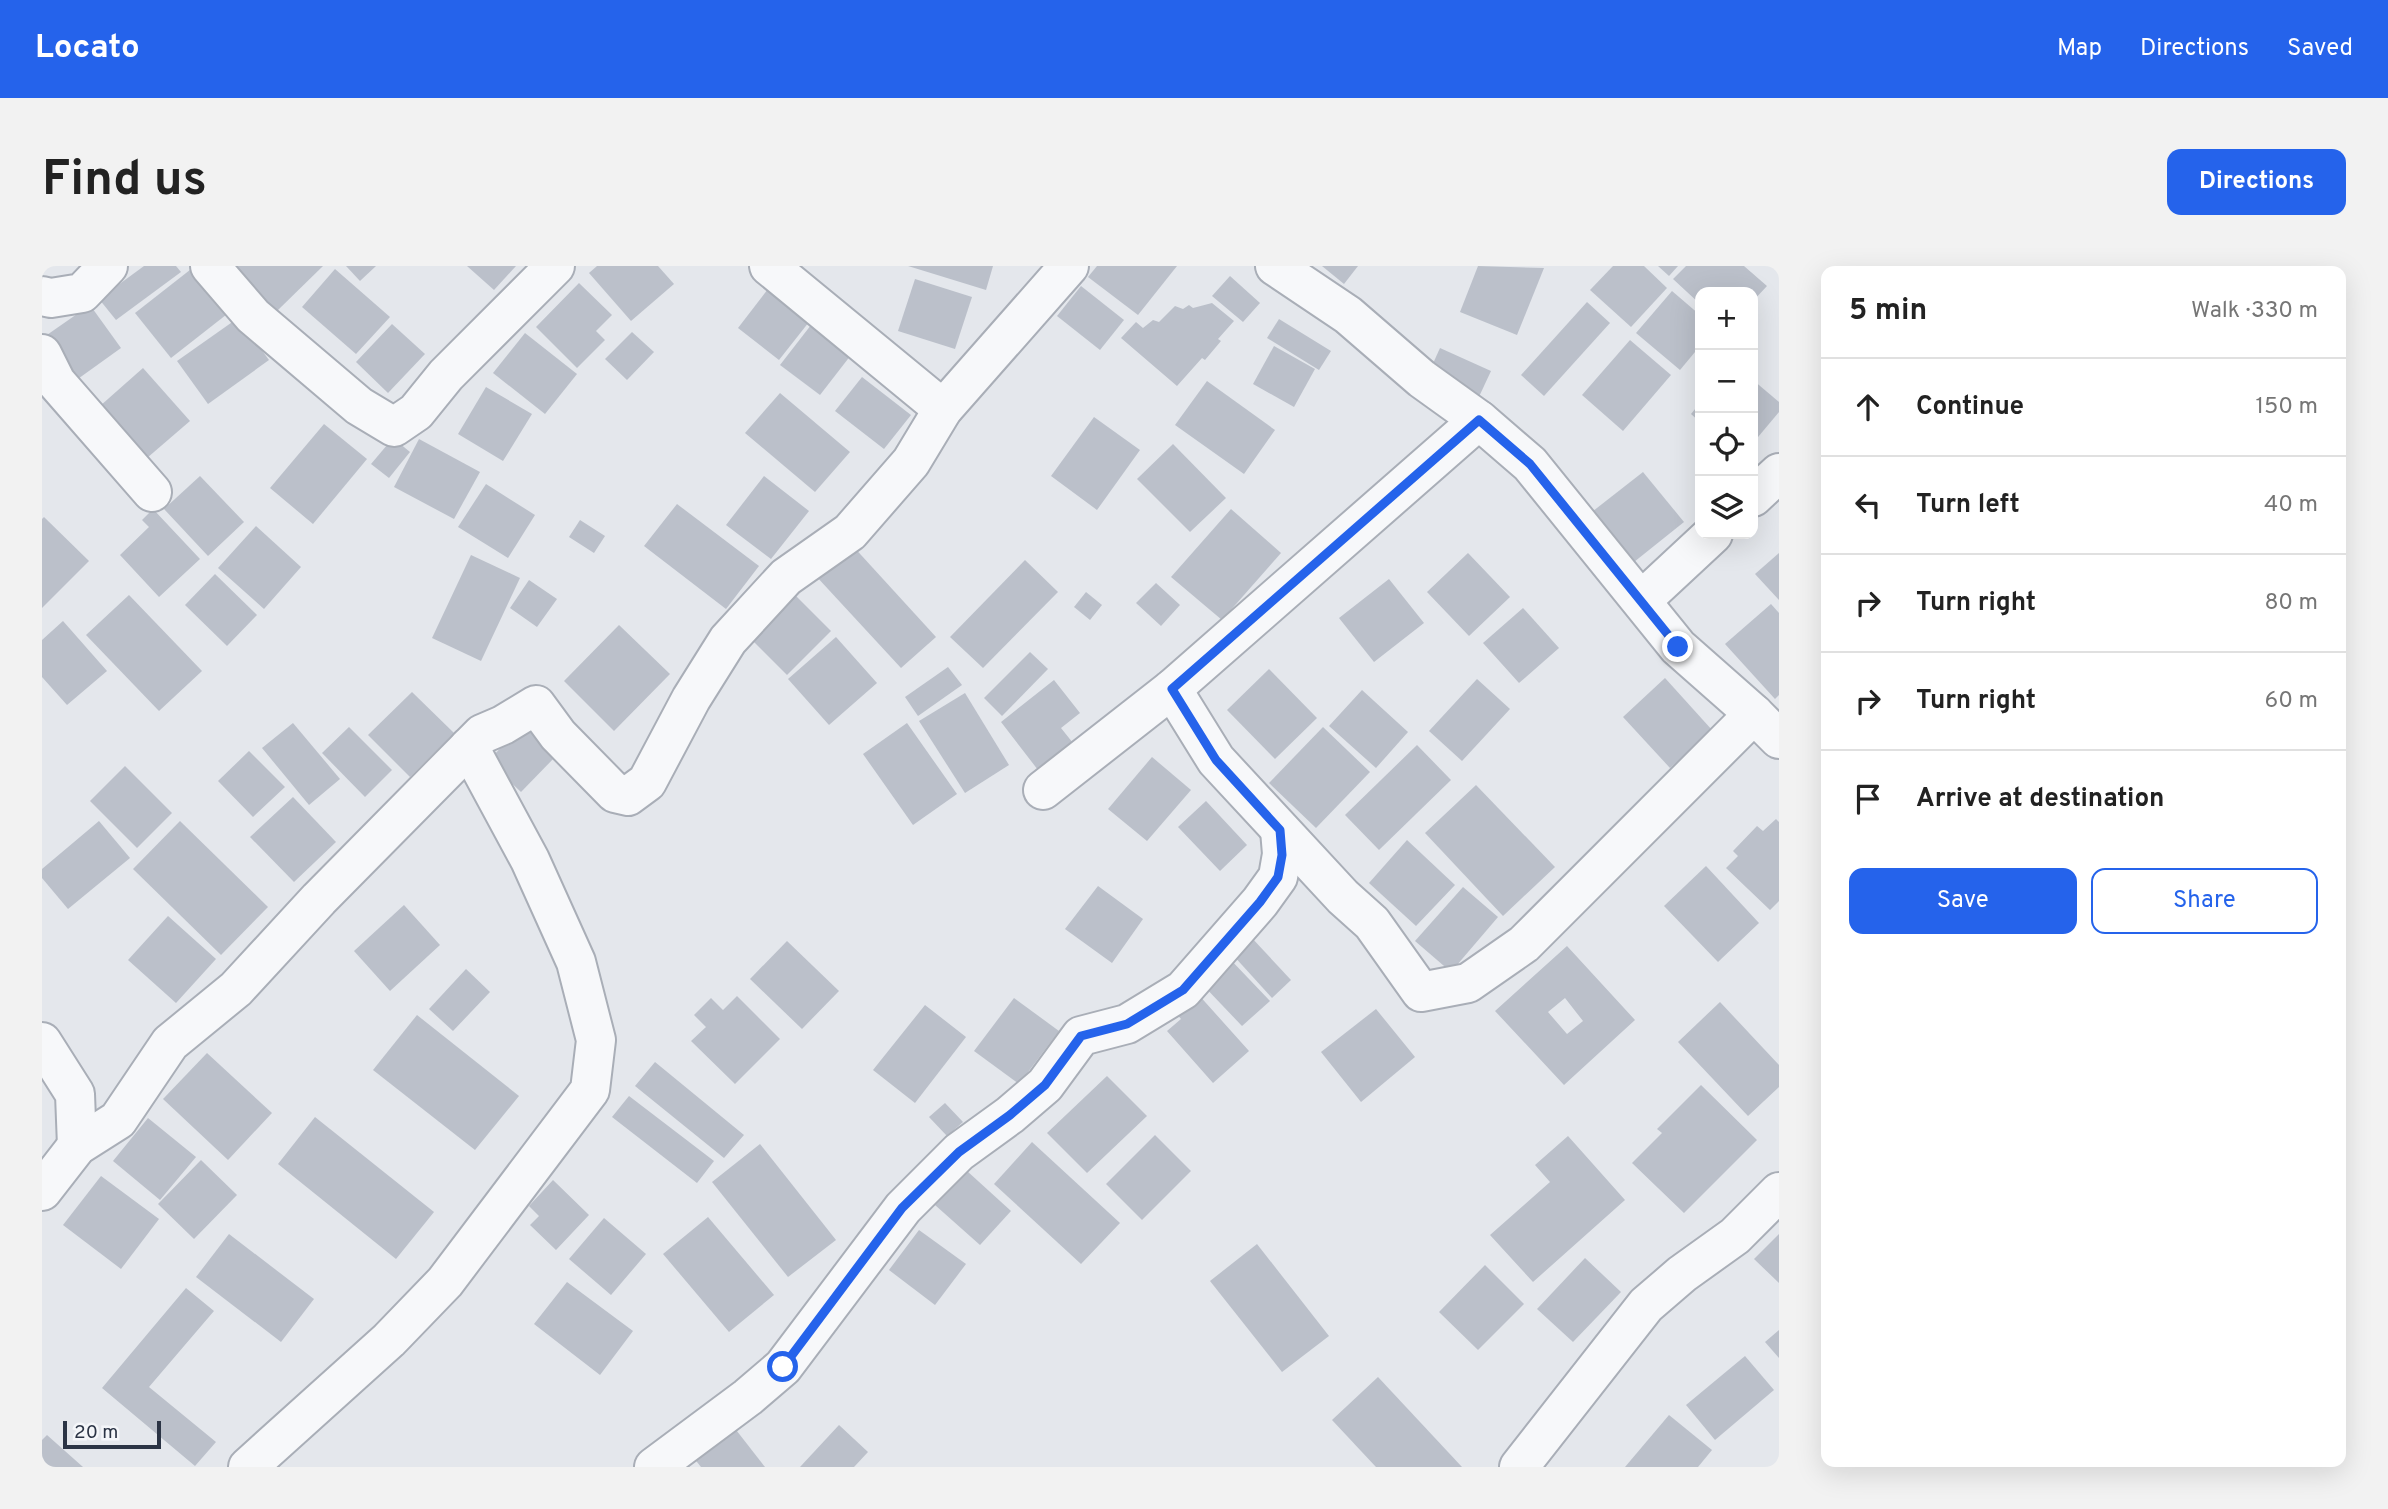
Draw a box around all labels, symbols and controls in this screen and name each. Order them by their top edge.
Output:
text: Locato [35,28,140,70]
text: Map [2057,34,2102,64]
text: Directions [2140,34,2249,64]
text: Saved [2287,34,2353,64]
button: Directions [2167,149,2346,215]
text: Find us [42,151,207,213]
map controls [1695,287,1758,539]
button: + [1695,287,1758,350]
text: 5 min [1849,293,1927,330]
text: Walk · 330 m [2191,297,2318,326]
button: − [1695,350,1758,413]
icon: ahead [1849,388,1887,426]
text: Continue [1916,391,2024,424]
text: 150 m [2256,393,2318,422]
button: locate [1695,413,1758,476]
button: layers [1695,476,1758,539]
icon: left [1849,486,1887,524]
text: Turn left [1916,489,2020,522]
text: 40 m [2264,491,2318,520]
icon: right [1849,584,1887,622]
text: Turn right [1916,587,2036,620]
text: 80 m [2265,589,2318,618]
route end [1662,631,1693,662]
icon: right [1849,682,1887,720]
text: Turn right [1916,685,2036,718]
text: 60 m [2265,687,2318,716]
icon: arrive [1849,780,1887,818]
text: Arrive at destination [1916,783,2164,816]
button: Save [1849,868,2077,934]
button: Share [2091,868,2318,934]
route start [767,1351,798,1382]
scale bar [63,1418,161,1450]
text: 20 m [74,1421,118,1445]

